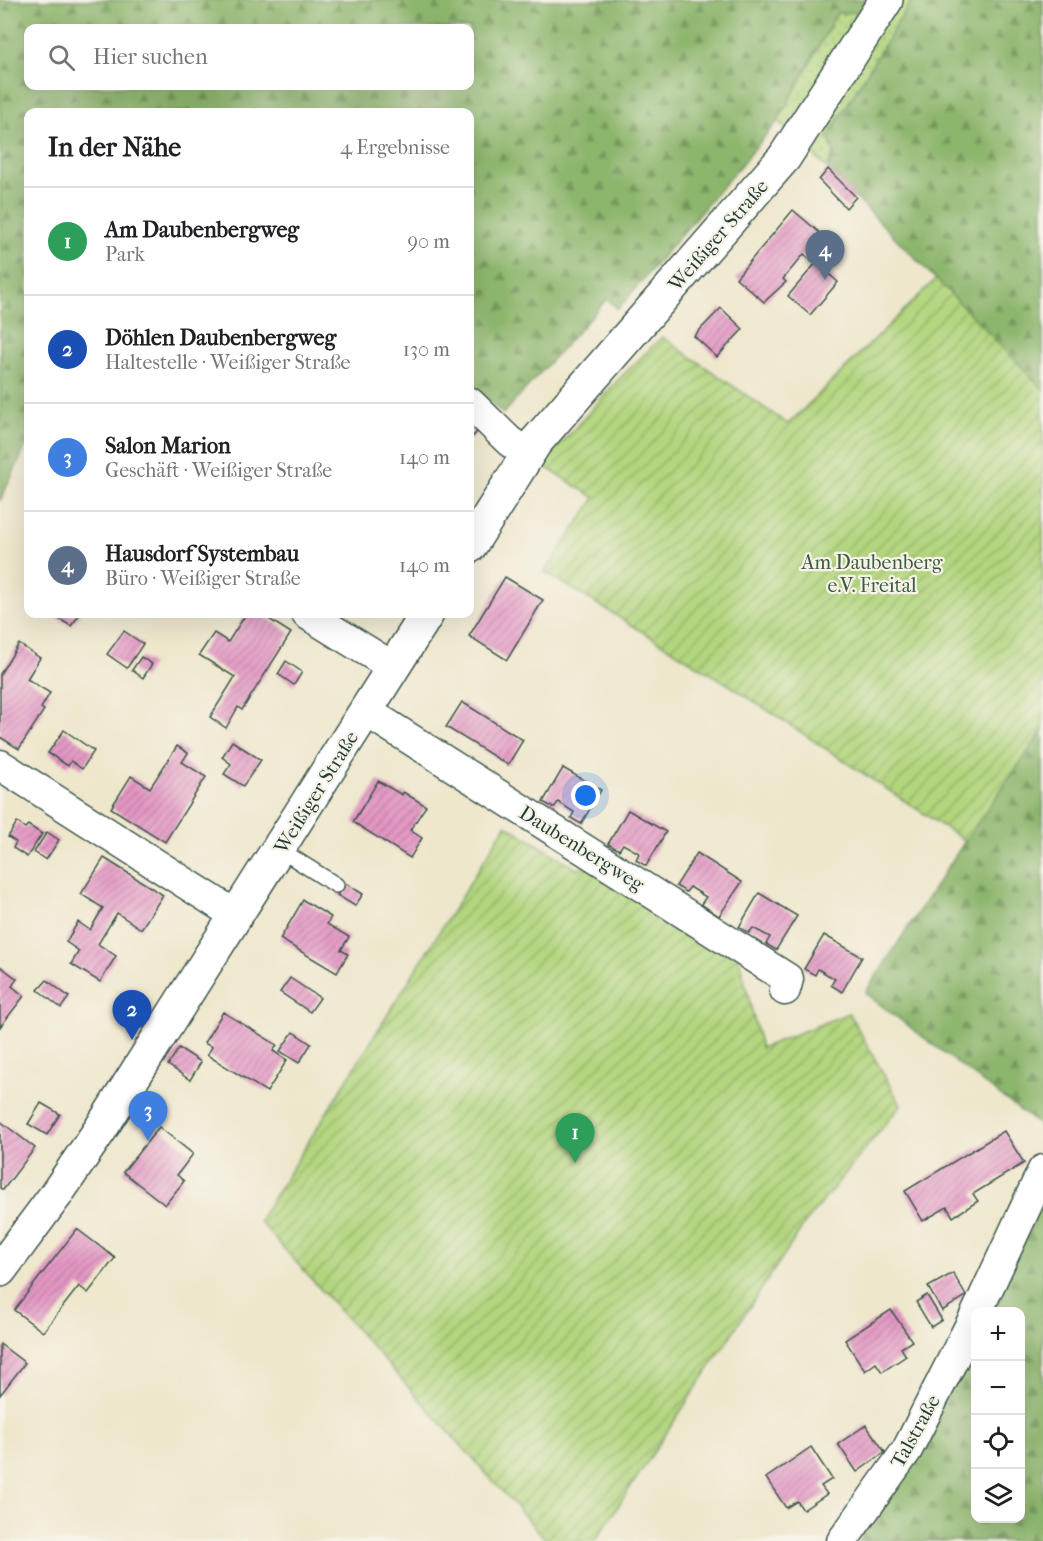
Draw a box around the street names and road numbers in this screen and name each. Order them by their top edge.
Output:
street label: Weißiger Straße [663,175,773,297]
street label: Weißiger Straße [269,727,363,859]
street label: Daubenbergweg [515,801,649,896]
street label: Talstraße [886,1391,945,1472]

